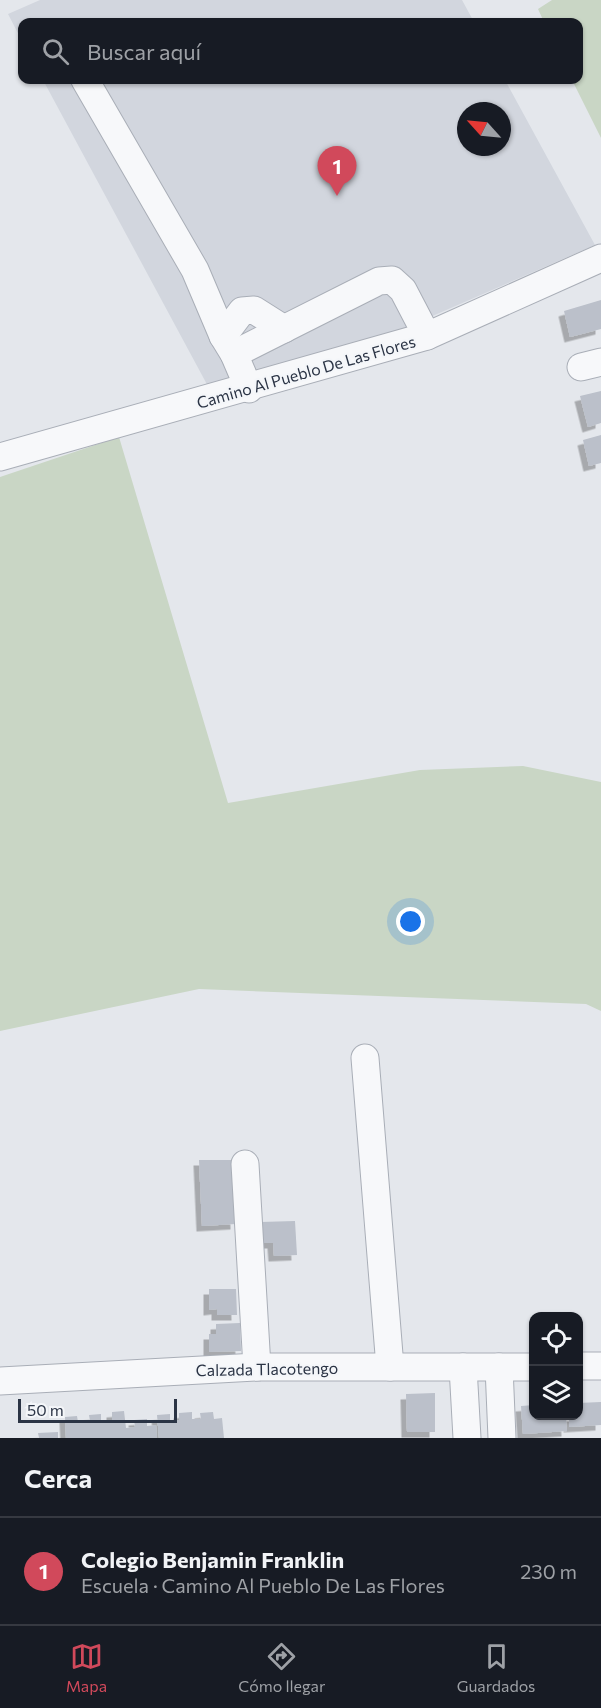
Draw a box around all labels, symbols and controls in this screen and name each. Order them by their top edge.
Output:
search box [18,18,583,84]
icon: search [39,35,72,68]
text: Buscar aquí [87,38,201,65]
north arrow [457,102,511,156]
pin: 1 [318,146,356,196]
street label: Camino Al Pueblo De Las Flores [194,331,417,412]
your location [396,907,425,936]
map controls [529,1312,583,1420]
button: locate [529,1312,583,1366]
street label: Calzada Tlacotengo [196,1358,338,1379]
button: layers [529,1366,583,1420]
scale bar [18,1396,177,1424]
text: 50 m [27,1400,64,1419]
text: Cerca [24,1462,92,1493]
text: Colegio Benjamin Franklin [81,1546,344,1573]
text: 1 [39,1559,48,1583]
text: 230 m [520,1559,577,1583]
text: Escuela · Camino Al Pueblo De Las Flores [81,1573,445,1597]
tab: Mapa [66,1640,107,1695]
tab: Cómo llegar [238,1640,325,1695]
tab: Guardados [457,1640,535,1695]

